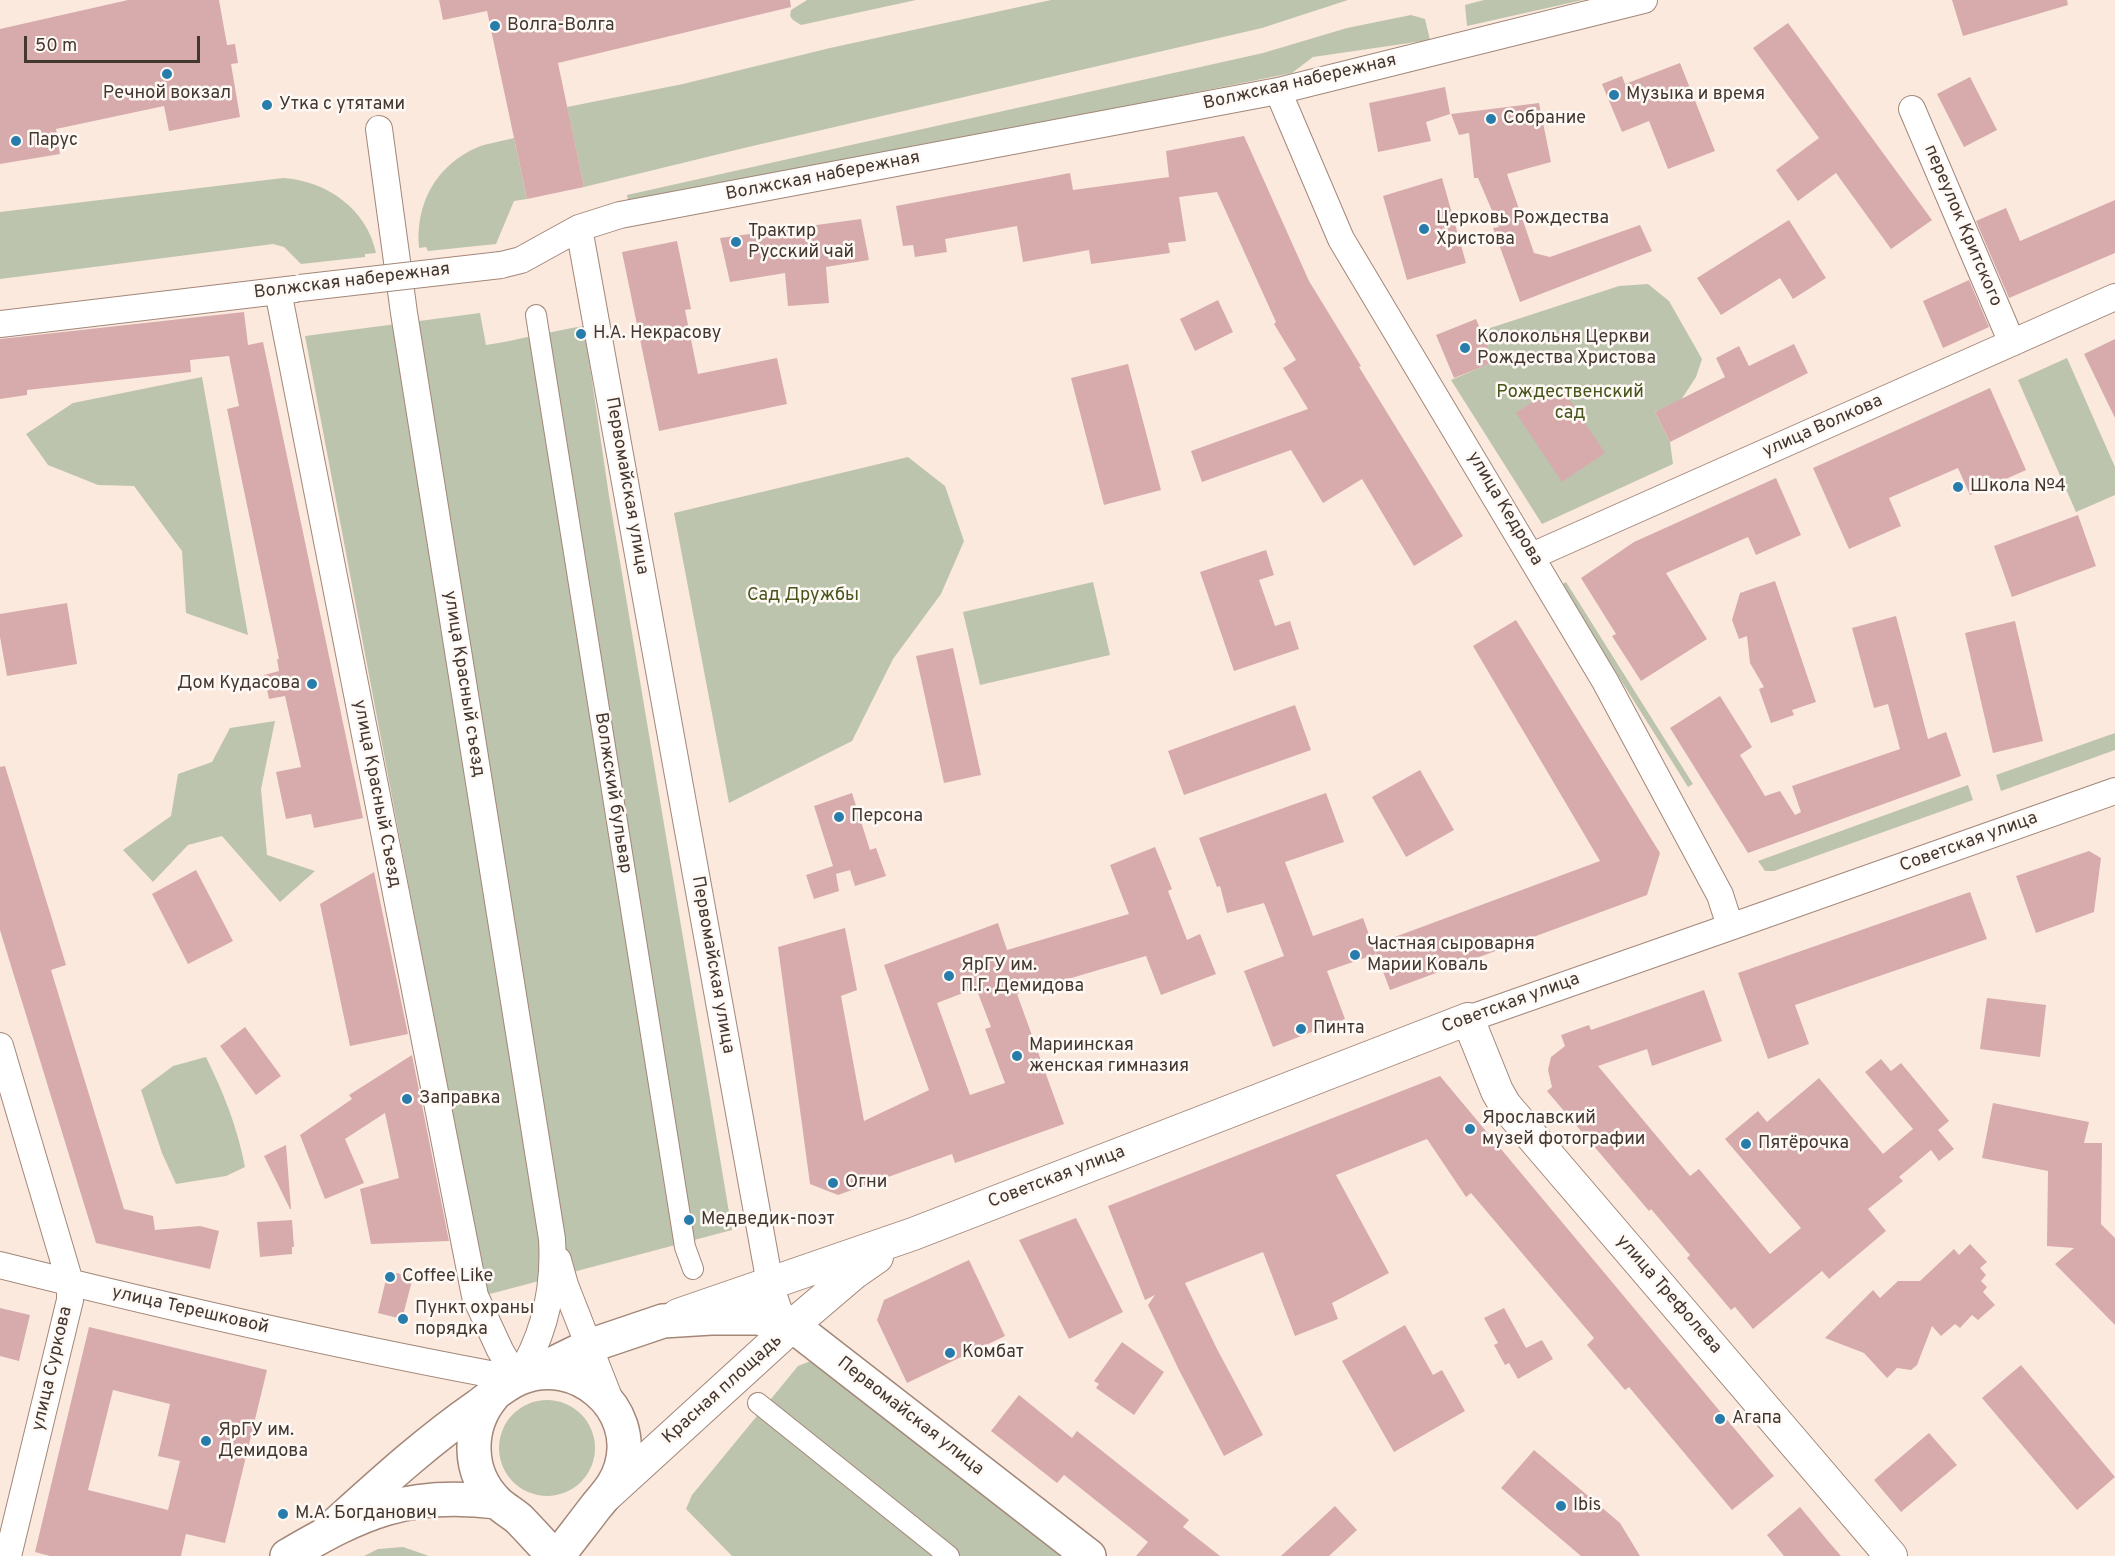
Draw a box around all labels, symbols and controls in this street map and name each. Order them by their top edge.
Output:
place label: Волга-Волга [507,15,615,37]
marker: Волга-Волга [488,19,502,33]
scale bar [27,24,202,62]
text: 50 m [35,35,77,58]
street label: Волжская набережная [1201,50,1399,116]
marker: Речной вокзал [160,67,174,81]
place label: Речной вокзал [103,83,231,105]
place label: Музыка и время [1626,84,1765,106]
marker: Музыка и время [1607,88,1621,102]
place label: Утка с утятами [279,94,405,116]
marker: Утка с утятами [260,98,274,112]
place label: Собрание [1503,108,1586,130]
marker: Собрание [1484,112,1498,126]
place label: Парус [28,130,78,152]
marker: Парус [9,134,23,148]
street label: переулок Критского [1918,142,2006,310]
street label: Волжская набережная [724,148,922,206]
place label: Церковь Рождества Христова [1436,208,1609,250]
place label: Трактир Русский чай [748,221,854,264]
marker: Церковь Рождества Христова [1417,222,1431,236]
marker: Трактир Русский чай [729,235,743,249]
street label: Волжская набережная [253,259,451,305]
place label: Н.А. Некрасову [593,323,721,345]
marker: Н.А. Некрасову [574,327,588,341]
place label: Колокольня Церкви Рождества Христова [1477,327,1656,370]
marker: Колокольня Церкви Рождества Христова [1458,341,1472,355]
park label: Рождественский сад [1496,382,1644,424]
street label: улица Волкова [1760,391,1886,463]
street label: Первомайская улица [600,395,652,577]
street label: улица Кедрова [1461,448,1547,570]
place label: Школа №4 [1970,476,2066,498]
marker: Школа №4 [1951,480,1965,494]
park label: Сад Дружбы [747,585,859,607]
street label: улица Красный съезд [438,589,488,779]
place label: Дом Кудасова [177,673,300,695]
marker: Дом Кудасова [305,677,319,691]
street label: улица Красный Съезд [347,698,405,890]
street label: Волжский бульвар [589,711,635,875]
place label: Персона [851,806,923,828]
street label: Советская улица [1897,808,2041,878]
marker: Персона [832,810,846,824]
street label: Первомайская улица [686,874,738,1056]
place label: Частная сыроварня Марии Коваль [1367,934,1535,976]
marker: Частная сыроварня Марии Коваль [1348,948,1362,962]
place label: ЯрГУ им. П.Г. Демидова [961,955,1084,998]
marker: ЯрГУ им. П.Г. Демидова [942,969,956,983]
street label: Советская улица [1439,969,1583,1039]
place label: Пинта [1313,1018,1365,1040]
marker: Пинта [1294,1022,1308,1036]
place label: Мариинская женская гимназия [1029,1035,1189,1078]
marker: Мариинская женская гимназия [1010,1049,1024,1063]
place label: Заправка [419,1088,500,1110]
marker: Заправка [400,1092,414,1106]
place label: Ярославский музей фотографии [1482,1108,1645,1150]
marker: Ярославский музей фотографии [1463,1122,1477,1136]
place label: Пятёрочка [1758,1133,1849,1155]
marker: Пятёрочка [1739,1137,1753,1151]
street label: Советская улица [985,1142,1129,1214]
place label: Огни [845,1172,887,1194]
marker: Огни [826,1176,840,1190]
place label: Медведик-поэт [701,1209,835,1231]
marker: Медведик-поэт [682,1213,696,1227]
street label: улица Трефолева [1610,1231,1726,1359]
place label: Coffee Like [402,1266,493,1288]
marker: Coffee Like [383,1270,397,1284]
street label: улица Терешковой [109,1282,271,1340]
place label: Пункт охраны порядка [415,1298,534,1340]
street label: улица Суркова [28,1305,78,1433]
marker: Пункт охраны порядка [396,1312,410,1326]
street label: Красная площадь [659,1331,787,1449]
place label: Комбат [962,1342,1024,1364]
marker: Комбат [943,1346,957,1360]
street label: Первомайская улица [832,1353,988,1481]
place label: Агапа [1732,1408,1782,1430]
marker: Агапа [1713,1412,1727,1426]
place label: ЯрГУ им. Демидова [218,1420,308,1462]
marker: ЯрГУ им. Демидова [199,1434,213,1448]
place label: Ibis [1573,1495,1601,1517]
marker: Ibis [1554,1499,1568,1513]
place label: М.А. Богданович [295,1503,437,1525]
marker: М.А. Богданович [276,1507,290,1521]

